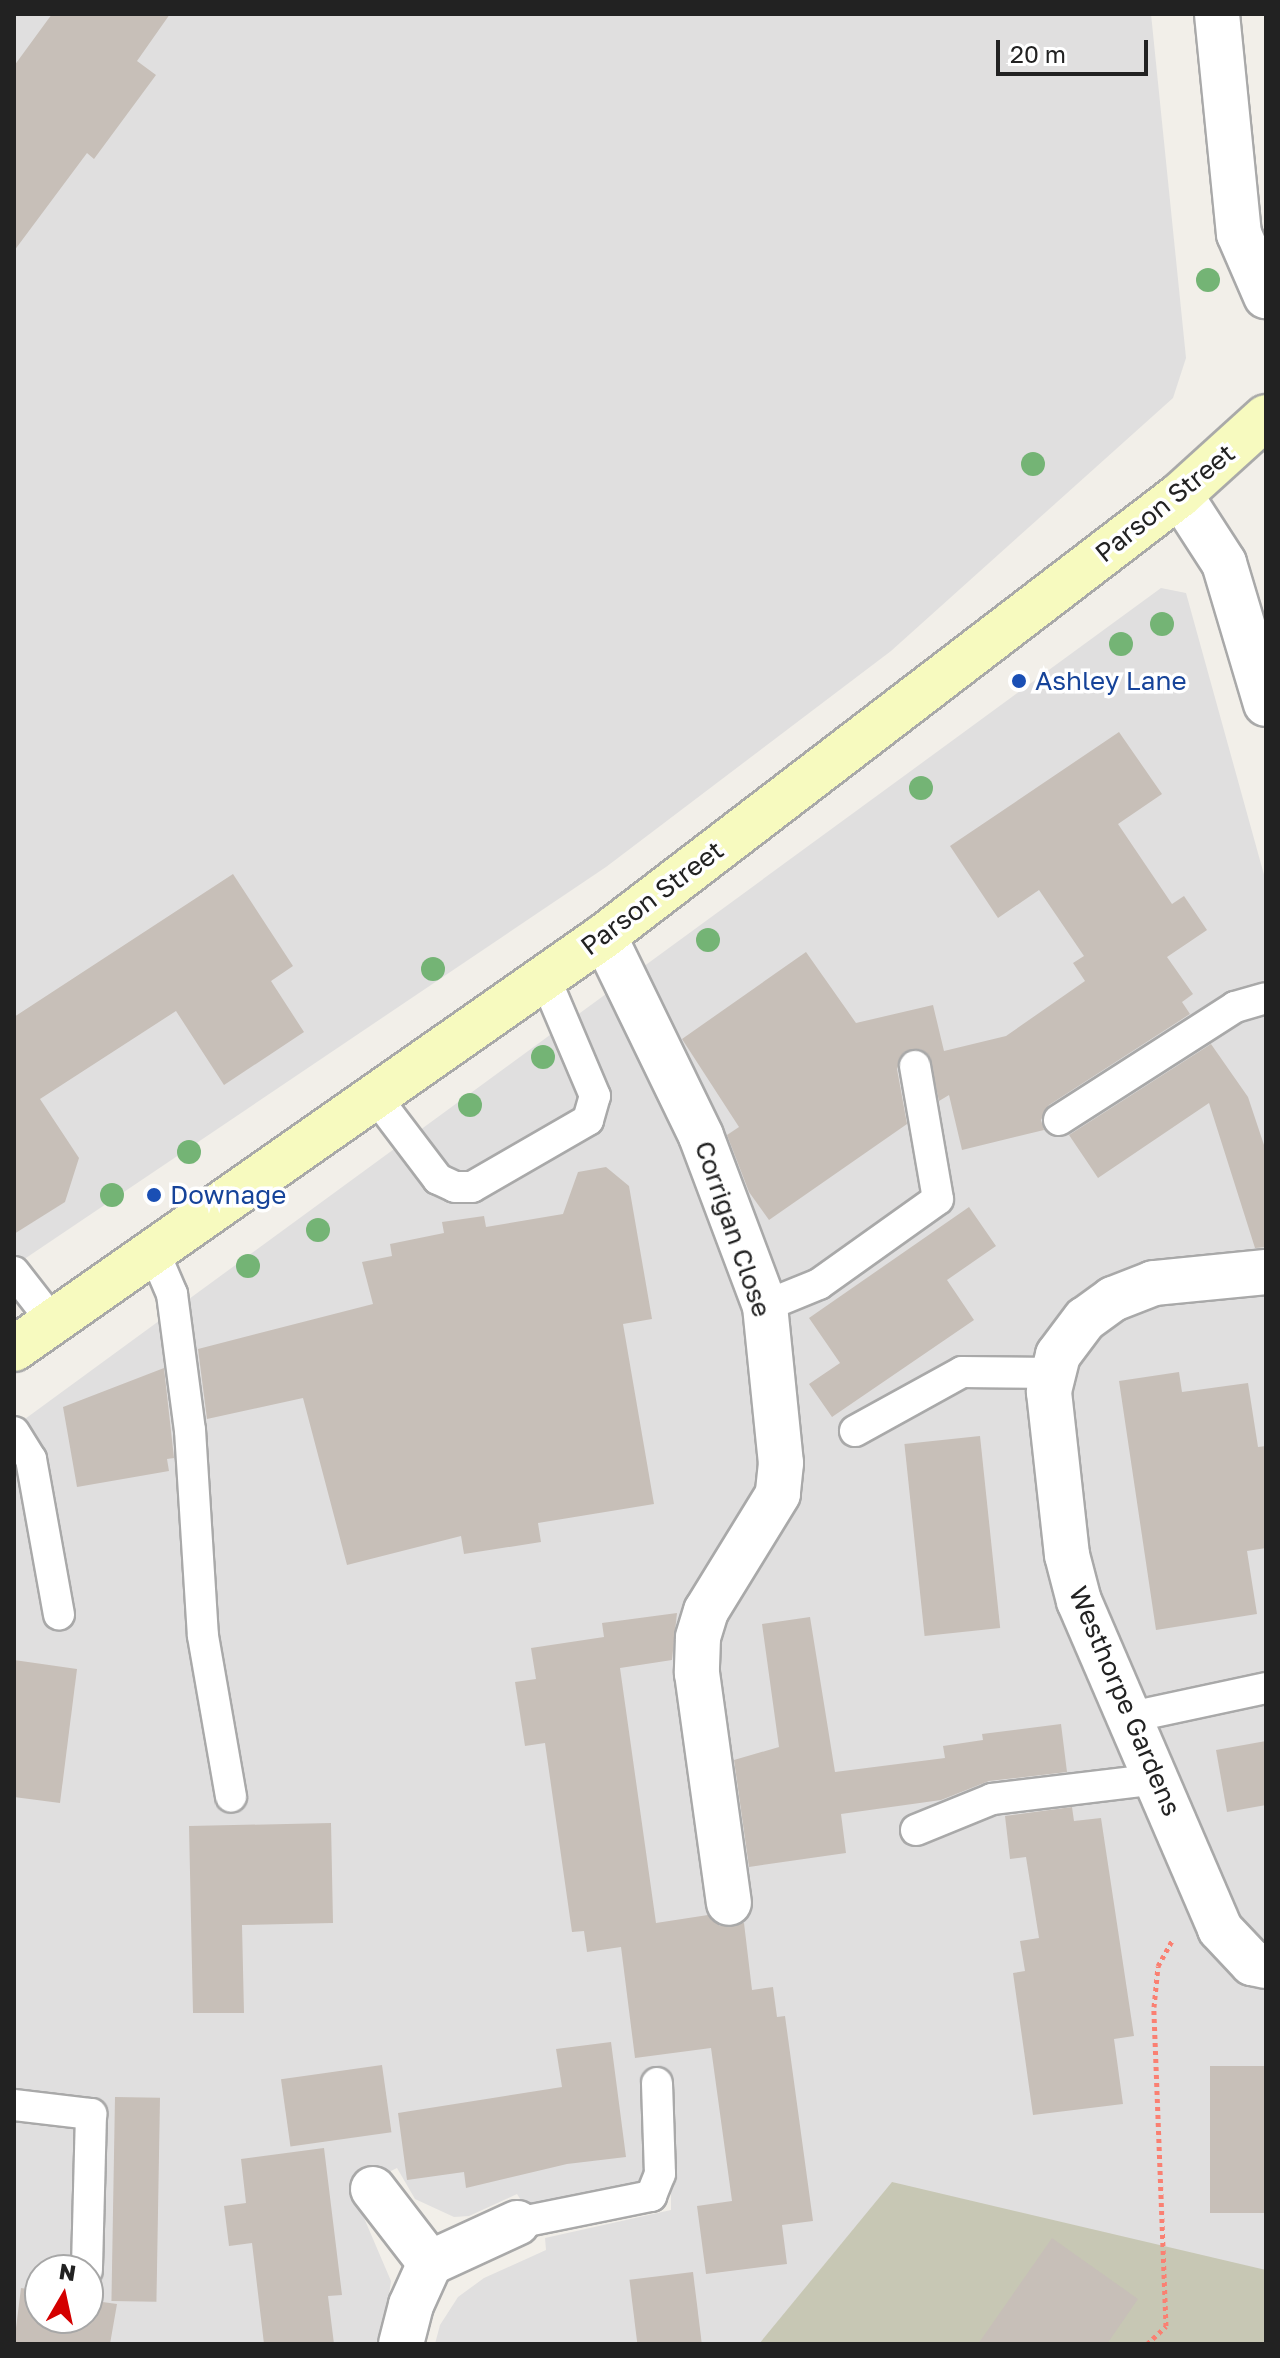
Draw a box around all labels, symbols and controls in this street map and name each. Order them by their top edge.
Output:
scale bar [1000,24,1152,74]
text: 20 m [1010,39,1066,68]
street label: Parson Street [1089,437,1241,569]
place label: Ashley Lane [1035,665,1187,697]
marker: Ashley Lane [1010,672,1028,690]
street label: Parson Street [575,834,729,962]
street label: Corrigan Close [688,1137,778,1321]
place label: Downage [170,1179,286,1211]
marker: Downage [145,1186,163,1204]
street label: Westhorpe Gardens [1063,1582,1187,1820]
north arrow [24,2254,104,2334]
text: N [57,2257,78,2286]

